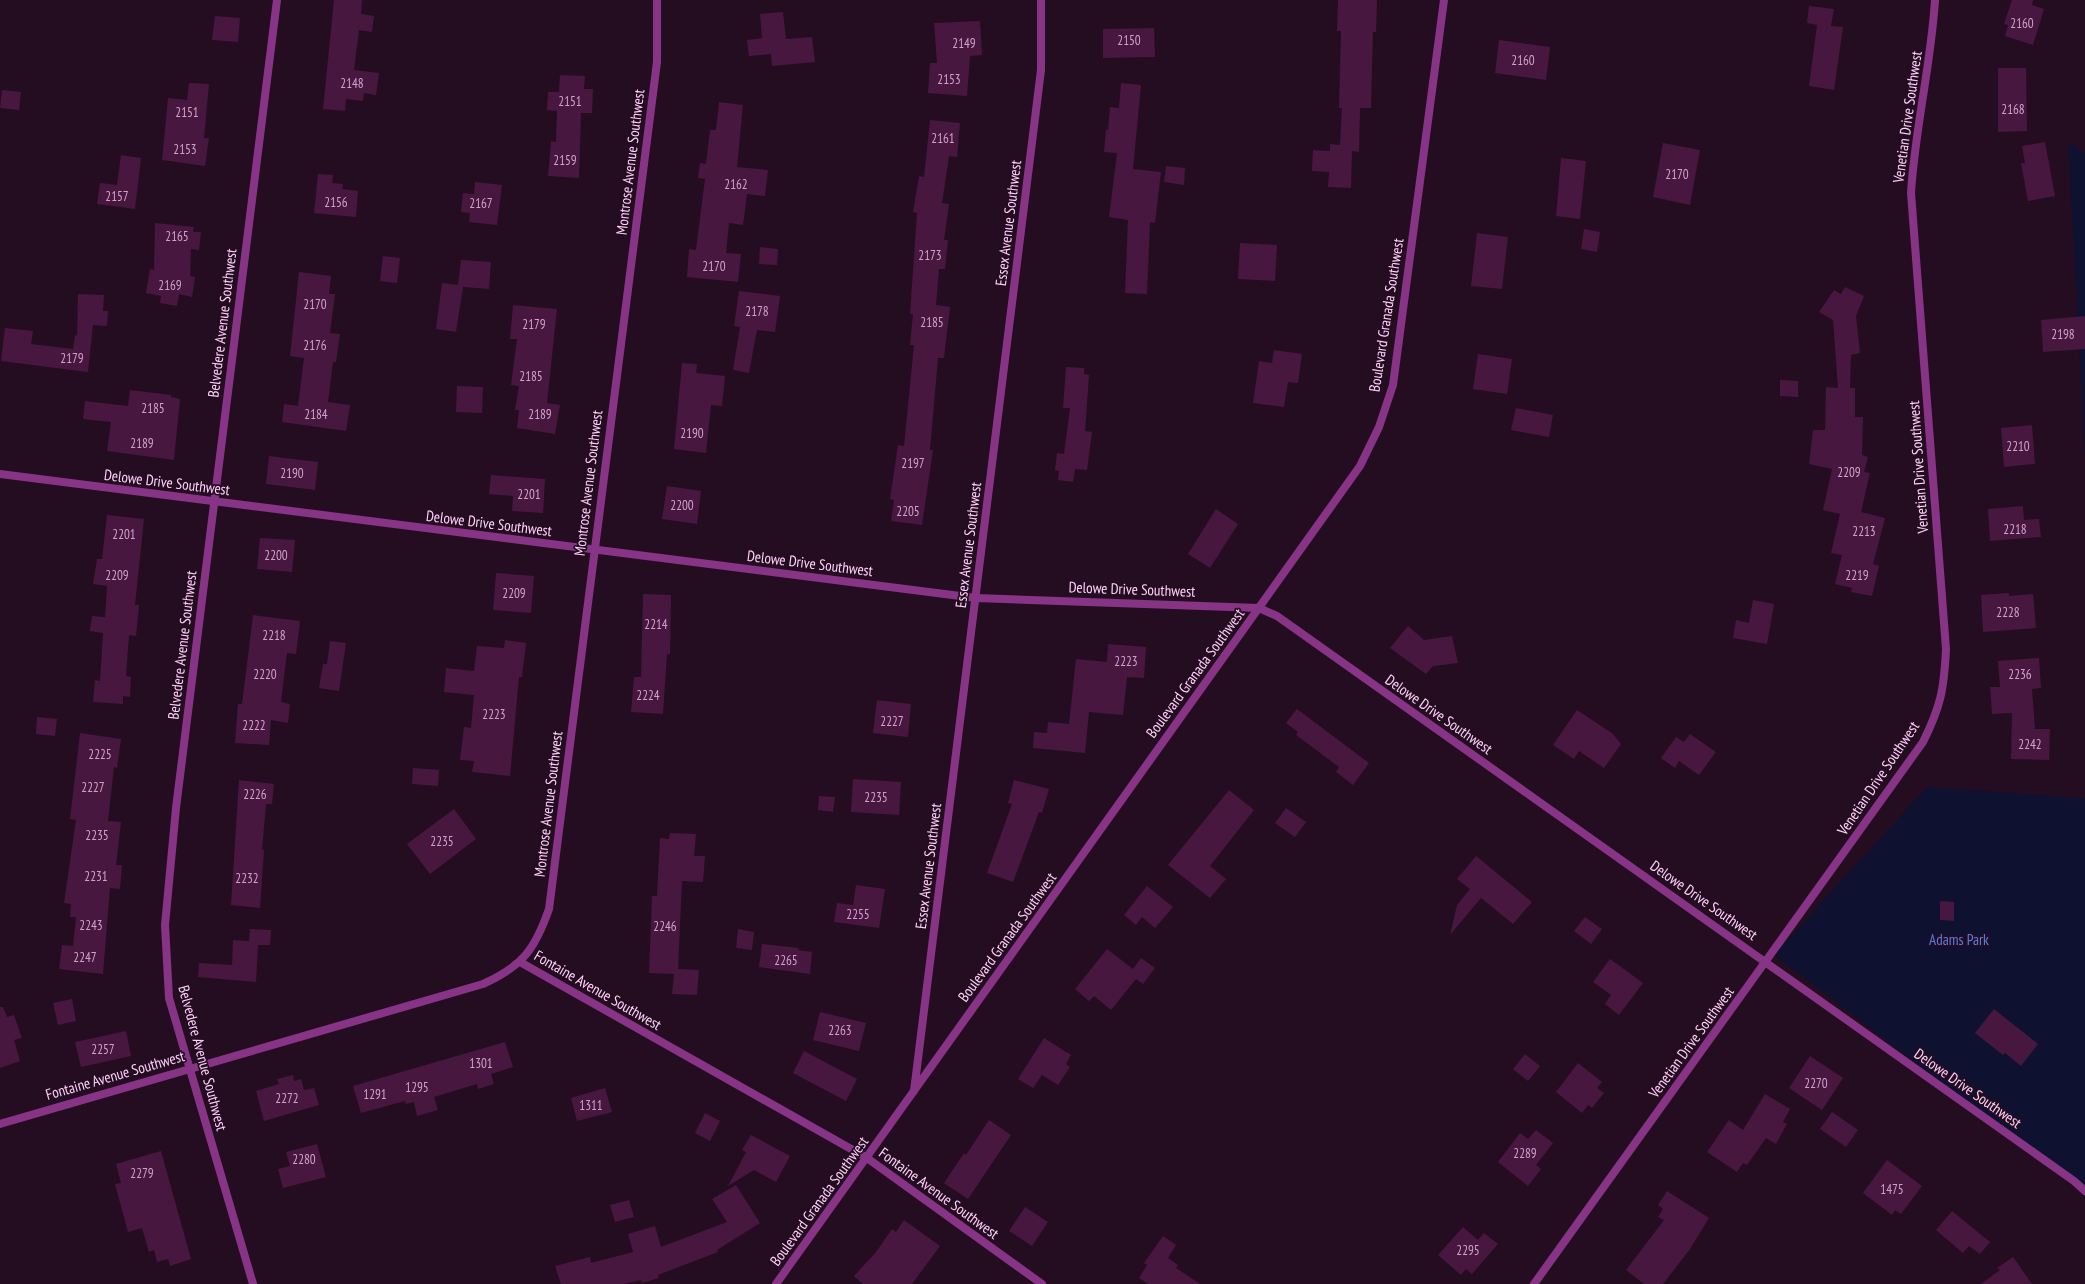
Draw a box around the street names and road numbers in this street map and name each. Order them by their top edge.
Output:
street label: Venetian Drive Southwest [1888,50,1926,185]
street label: Montrose Avenue Southwest [612,88,648,236]
street label: Essex Avenue Southwest [991,159,1025,287]
street label: Boulevard Granada Southwest [1364,237,1408,393]
street label: Belvedere Avenue Southwest [203,247,241,399]
street label: Venetian Drive Southwest [1904,400,1932,535]
street label: Montrose Avenue Southwest [570,409,606,557]
street label: Delowe Drive Southwest [103,465,231,499]
street label: Essex Avenue Southwest [951,481,985,609]
street label: Delowe Drive Southwest [425,506,553,540]
street label: Delowe Drive Southwest [746,546,874,580]
street label: Belvedere Avenue Southwest [163,569,201,721]
street label: Delowe Drive Southwest [1068,577,1196,601]
street label: Boulevard Granada Southwest [1142,605,1248,741]
street label: Delowe Drive Southwest [1382,670,1496,758]
street label: Venetian Drive Southwest [1832,718,1923,839]
street label: Montrose Avenue Southwest [530,730,566,878]
street label: Essex Avenue Southwest [911,802,945,930]
street label: Delowe Drive Southwest [1647,856,1761,944]
street label: Boulevard Granada Southwest [954,869,1060,1005]
street label: Fontaine Avenue Southwest [531,946,665,1034]
street label: Belvedere Avenue Southwest [174,983,232,1133]
street label: Venetian Drive Southwest [1644,983,1738,1102]
street label: Delowe Drive Southwest [1911,1044,2025,1132]
street label: Fontaine Avenue Southwest [43,1046,187,1104]
street label: Boulevard Granada Southwest [766,1133,872,1269]
street label: Fontaine Avenue Southwest [875,1143,1003,1243]

